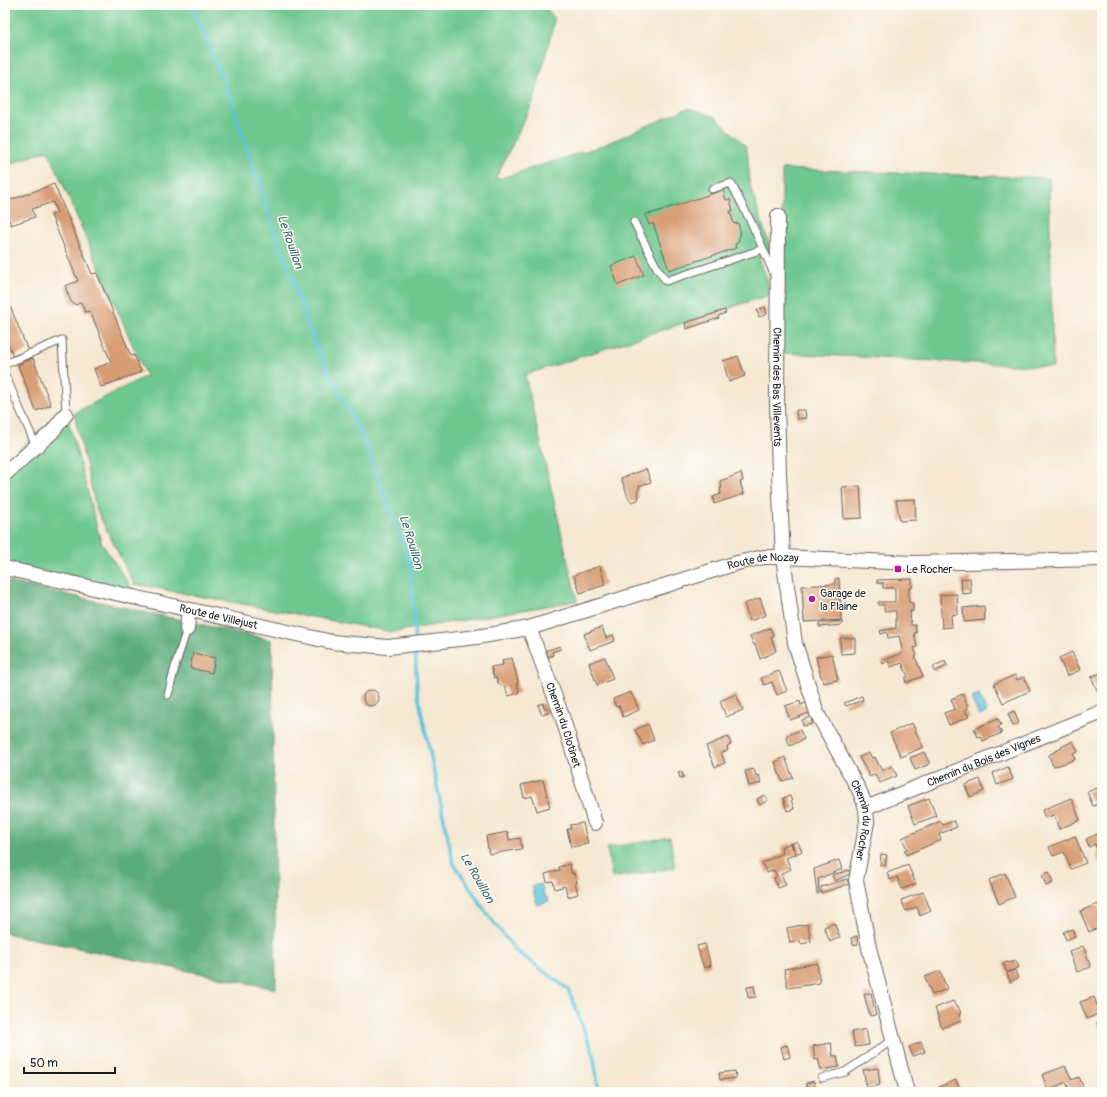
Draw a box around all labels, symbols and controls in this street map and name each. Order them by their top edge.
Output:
water label: Le Rouillon [274,213,307,272]
street label: Chemin des Bas Villevents [770,327,785,447]
water label: Le Rouillon [396,513,427,572]
street label: Route de Nozay [726,551,799,572]
place label: Le Rocher [906,563,952,576]
marker: Le Rocher [893,564,903,574]
place label: Garage de la Plaine [820,587,866,613]
marker: Garage de la Plaine [807,594,817,604]
street label: Route de Villejust [178,601,260,632]
street label: Chemin du Clotinet [544,681,584,769]
street label: Chemin du Bois des Vignes [925,731,1042,789]
street label: Chemin du Rocher [848,778,874,862]
water label: Le Rouillon [457,850,498,907]
scale bar [24,1049,115,1075]
text: 50 m [30,1056,58,1071]

